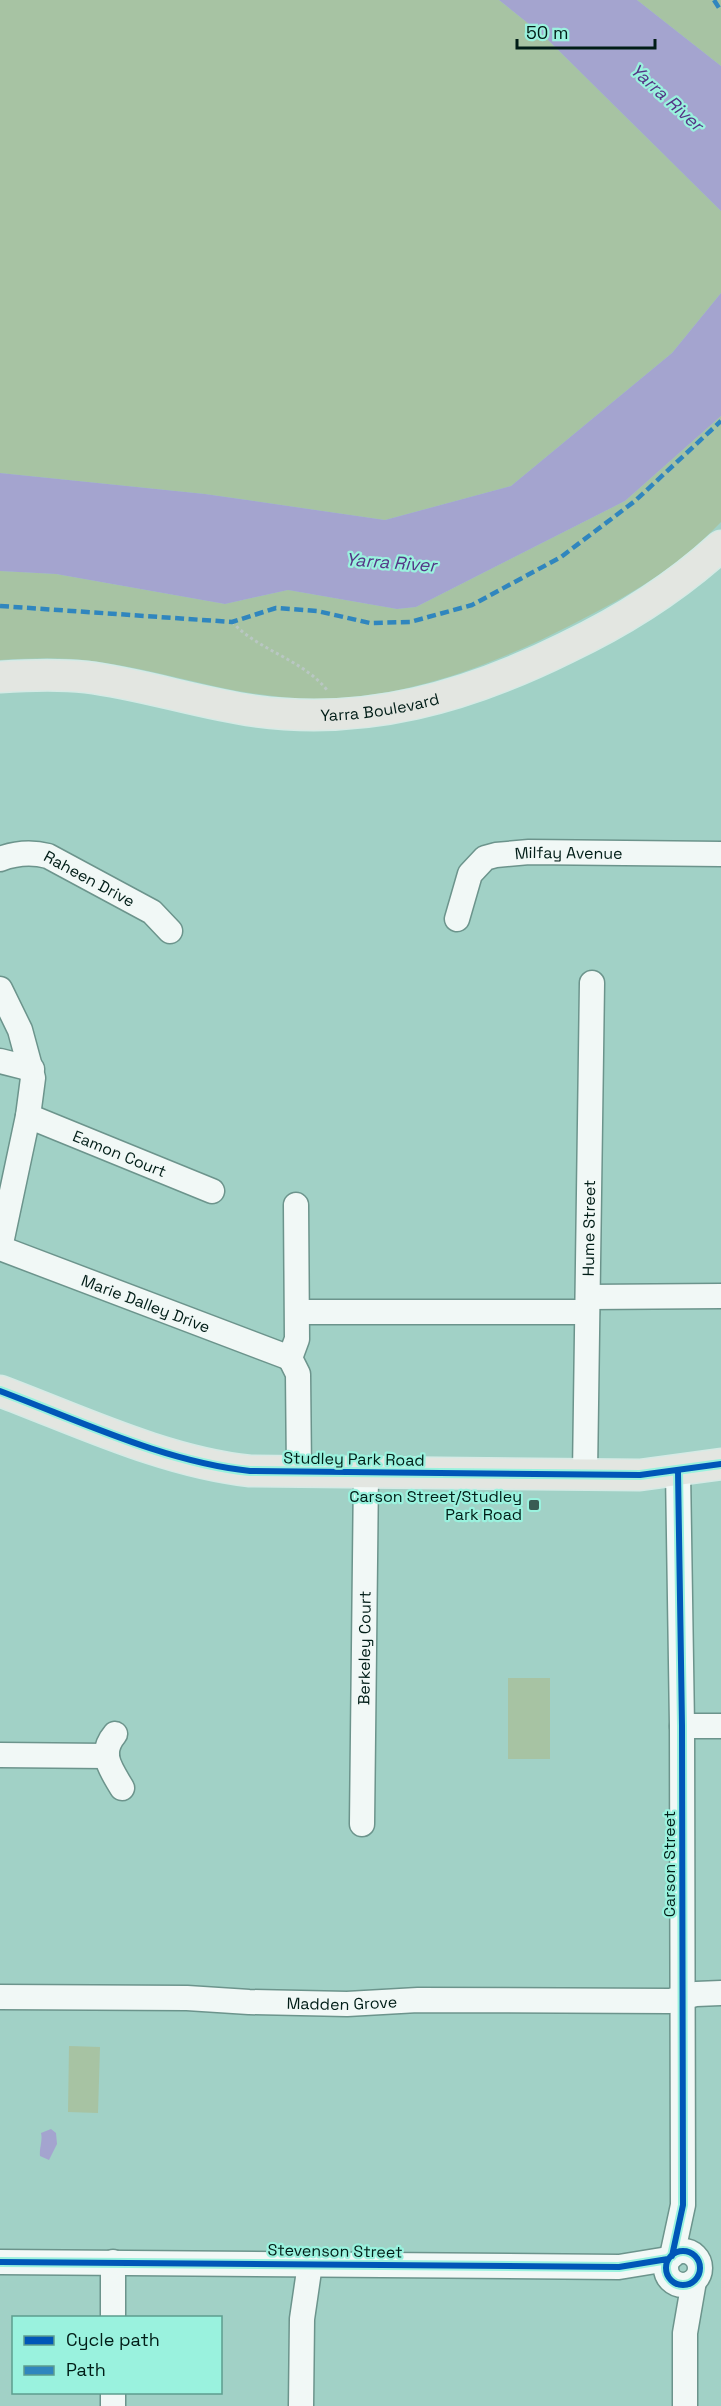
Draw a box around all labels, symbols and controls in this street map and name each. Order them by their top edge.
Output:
scale bar [517,12,655,50]
text: 50 m [526,21,568,44]
water label: Yarra River [626,58,710,137]
water label: Yarra River [345,547,439,577]
street label: Yarra Boulevard [320,688,441,725]
street label: Milfay Avenue [514,841,623,864]
street label: Raheen Drive [40,845,139,911]
street label: Eamon Court [70,1125,170,1182]
street label: Hume Street [577,1180,600,1276]
street label: Marie Dalley Drive [79,1269,213,1337]
street label: Studley Park Road [283,1447,425,1471]
place label: Carson Street/Studley Park Road [349,1486,522,1525]
marker: Carson Street/Studley Park Road [527,1498,541,1512]
street label: Berkeley Court [353,1591,375,1705]
street label: Carson Street [659,1811,680,1917]
street label: Madden Grove [286,1991,398,2015]
street label: Stevenson Street [267,2239,403,2263]
legend [12,2316,222,2394]
text: Cycle path [66,2328,160,2351]
text: Path [66,2358,106,2381]

